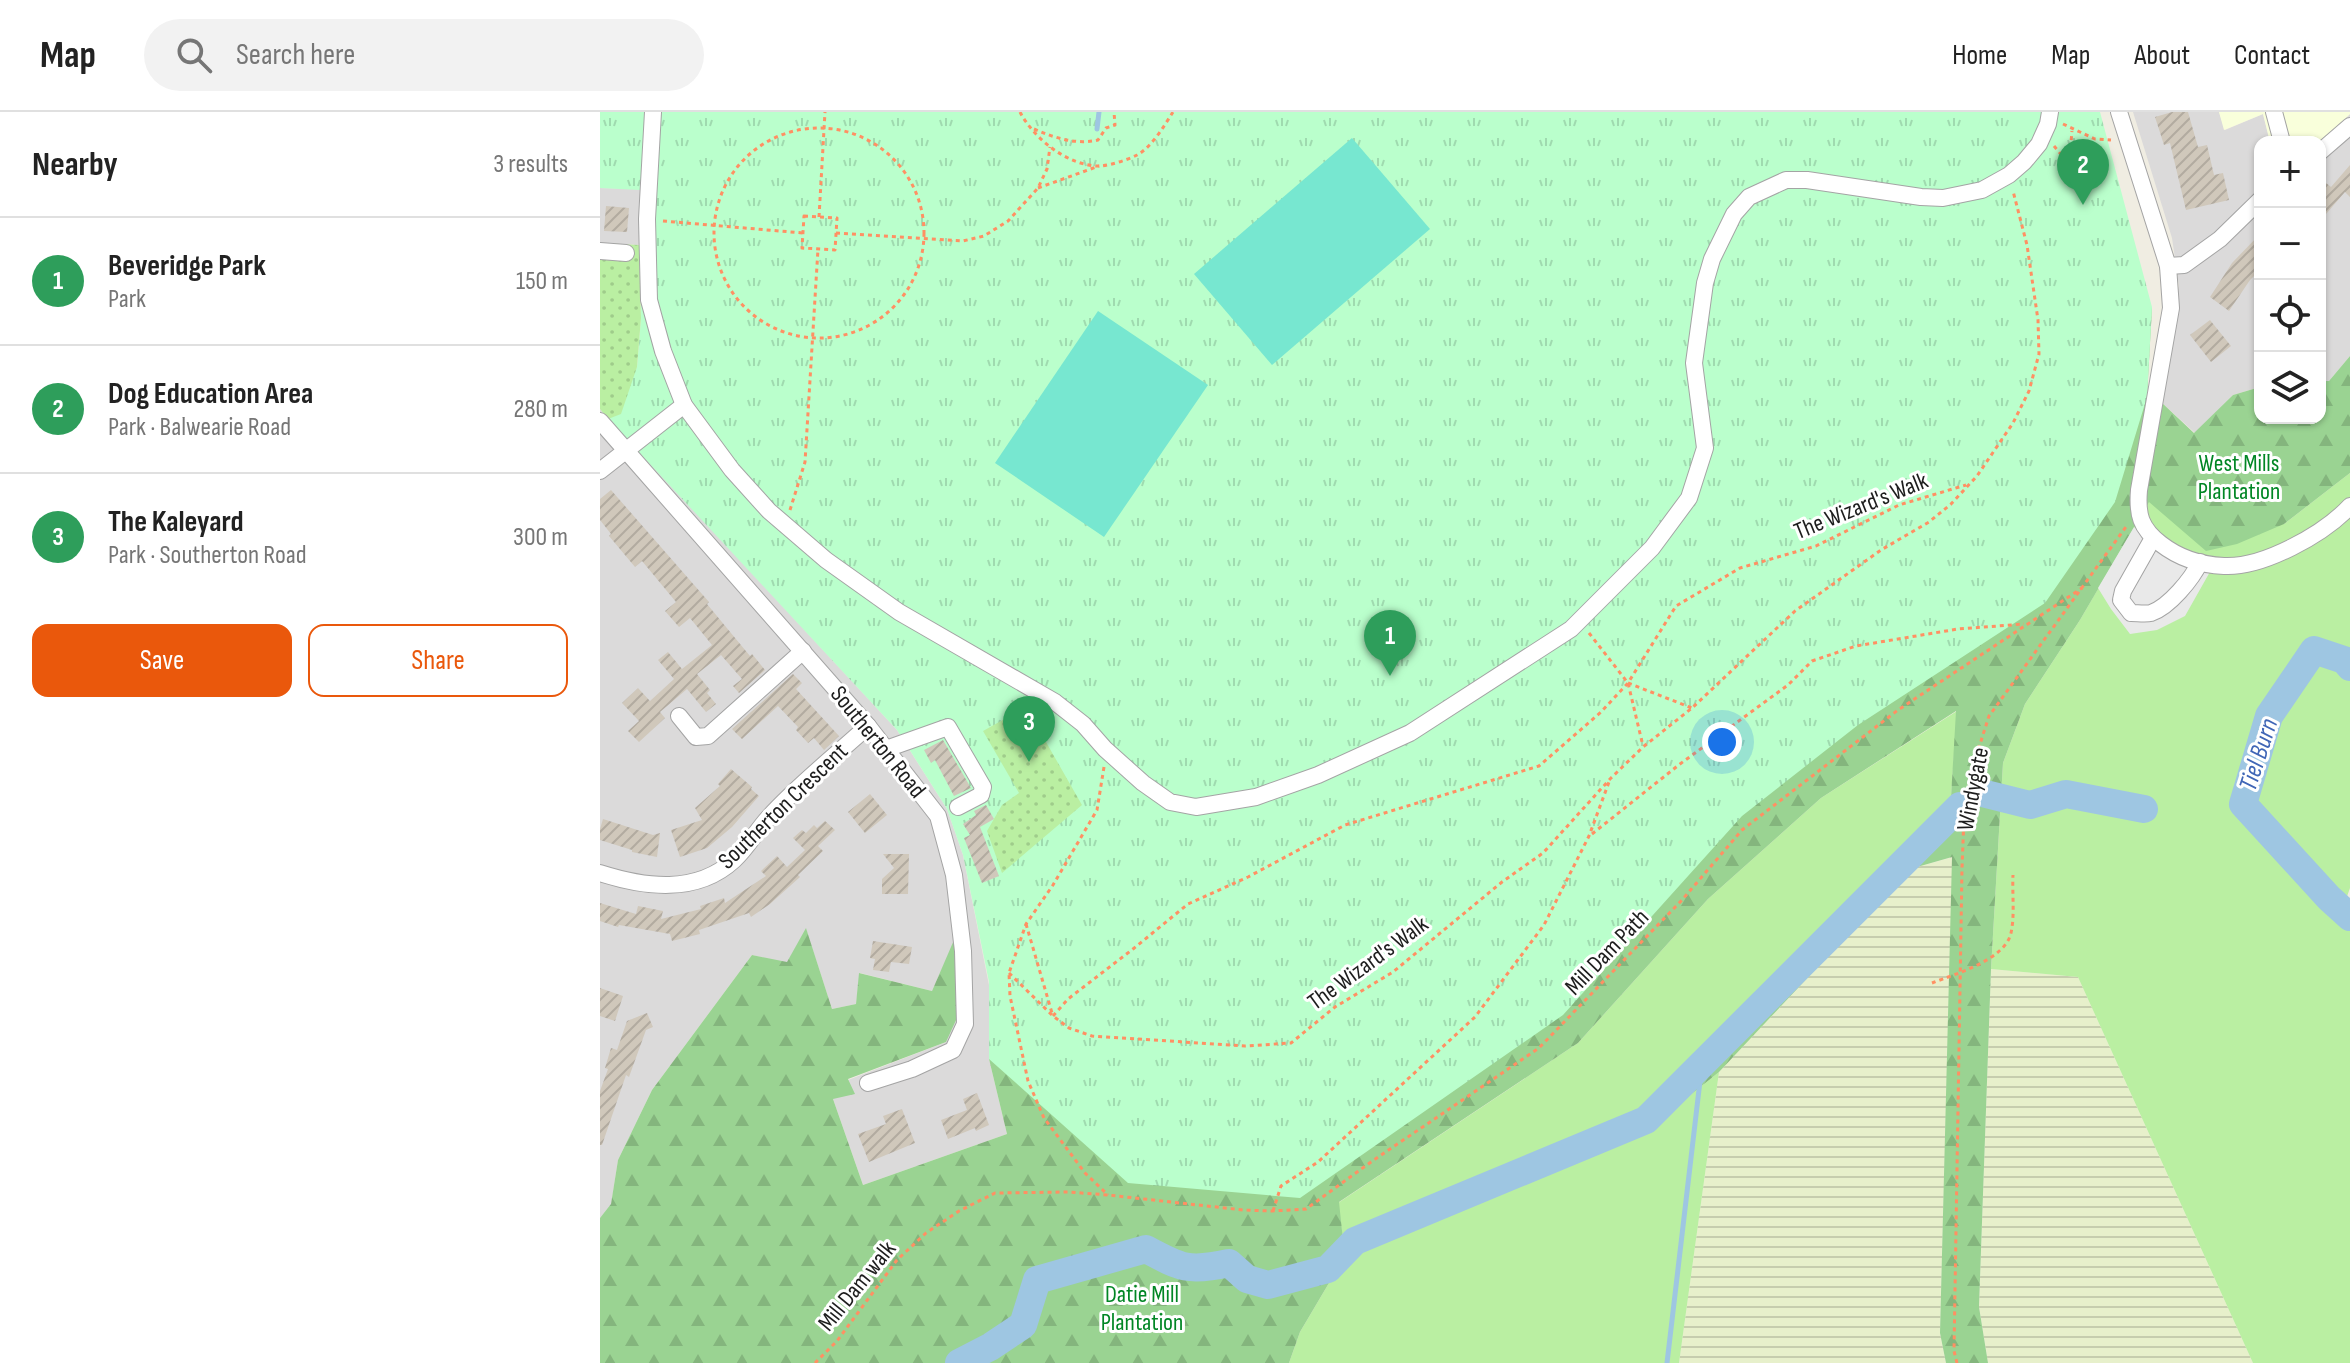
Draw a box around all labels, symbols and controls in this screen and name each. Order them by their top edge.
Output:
search box [144,19,704,91]
text: Map [40,33,96,78]
icon: search [172,33,216,77]
text: Search here [236,37,355,73]
text: Home [1952,39,2007,72]
text: Map [2051,39,2090,72]
text: About [2134,39,2190,72]
text: Contact [2234,39,2310,72]
map controls [2254,136,2326,424]
button: + [2254,136,2326,208]
pin: 2 [2057,139,2109,205]
text: Nearby [32,144,118,185]
text: 3 results [493,149,568,180]
button: − [2254,208,2326,280]
text: Beveridge Park [108,248,266,284]
text: 1 [53,266,63,297]
text: 150 m [516,266,568,297]
button: locate [2254,280,2326,352]
text: Park [108,284,146,315]
button: layers [2254,352,2326,424]
text: Dog Education Area [108,376,313,412]
text: 2 [52,394,64,425]
text: 280 m [513,394,568,425]
text: Park · Balwearie Road [108,412,291,443]
park label: West Mills Plantation [2198,449,2280,506]
street label: The Wizard's Walk [1790,466,1932,546]
text: The Kaleyard [108,504,244,540]
text: 3 [52,522,64,553]
text: 300 m [513,522,568,553]
text: Park · Southerton Road [108,540,307,571]
pin: 1 [1364,610,1416,676]
button: Save [32,624,292,697]
button: Share [308,624,568,697]
street label: Southerton Road [824,680,932,804]
pin: 3 [1003,696,1055,762]
water label: Tiel Burn [2233,715,2285,795]
your location [1702,722,1742,762]
street label: Southerton Crescent [712,737,854,875]
street label: Windygate [1951,745,1995,833]
street label: Mill Dam Path [1559,903,1655,1001]
street label: The Wizard's Walk [1302,910,1434,1016]
street label: Mill Dam walk [812,1235,902,1337]
park label: Datie Mill Plantation [1101,1280,1183,1337]

